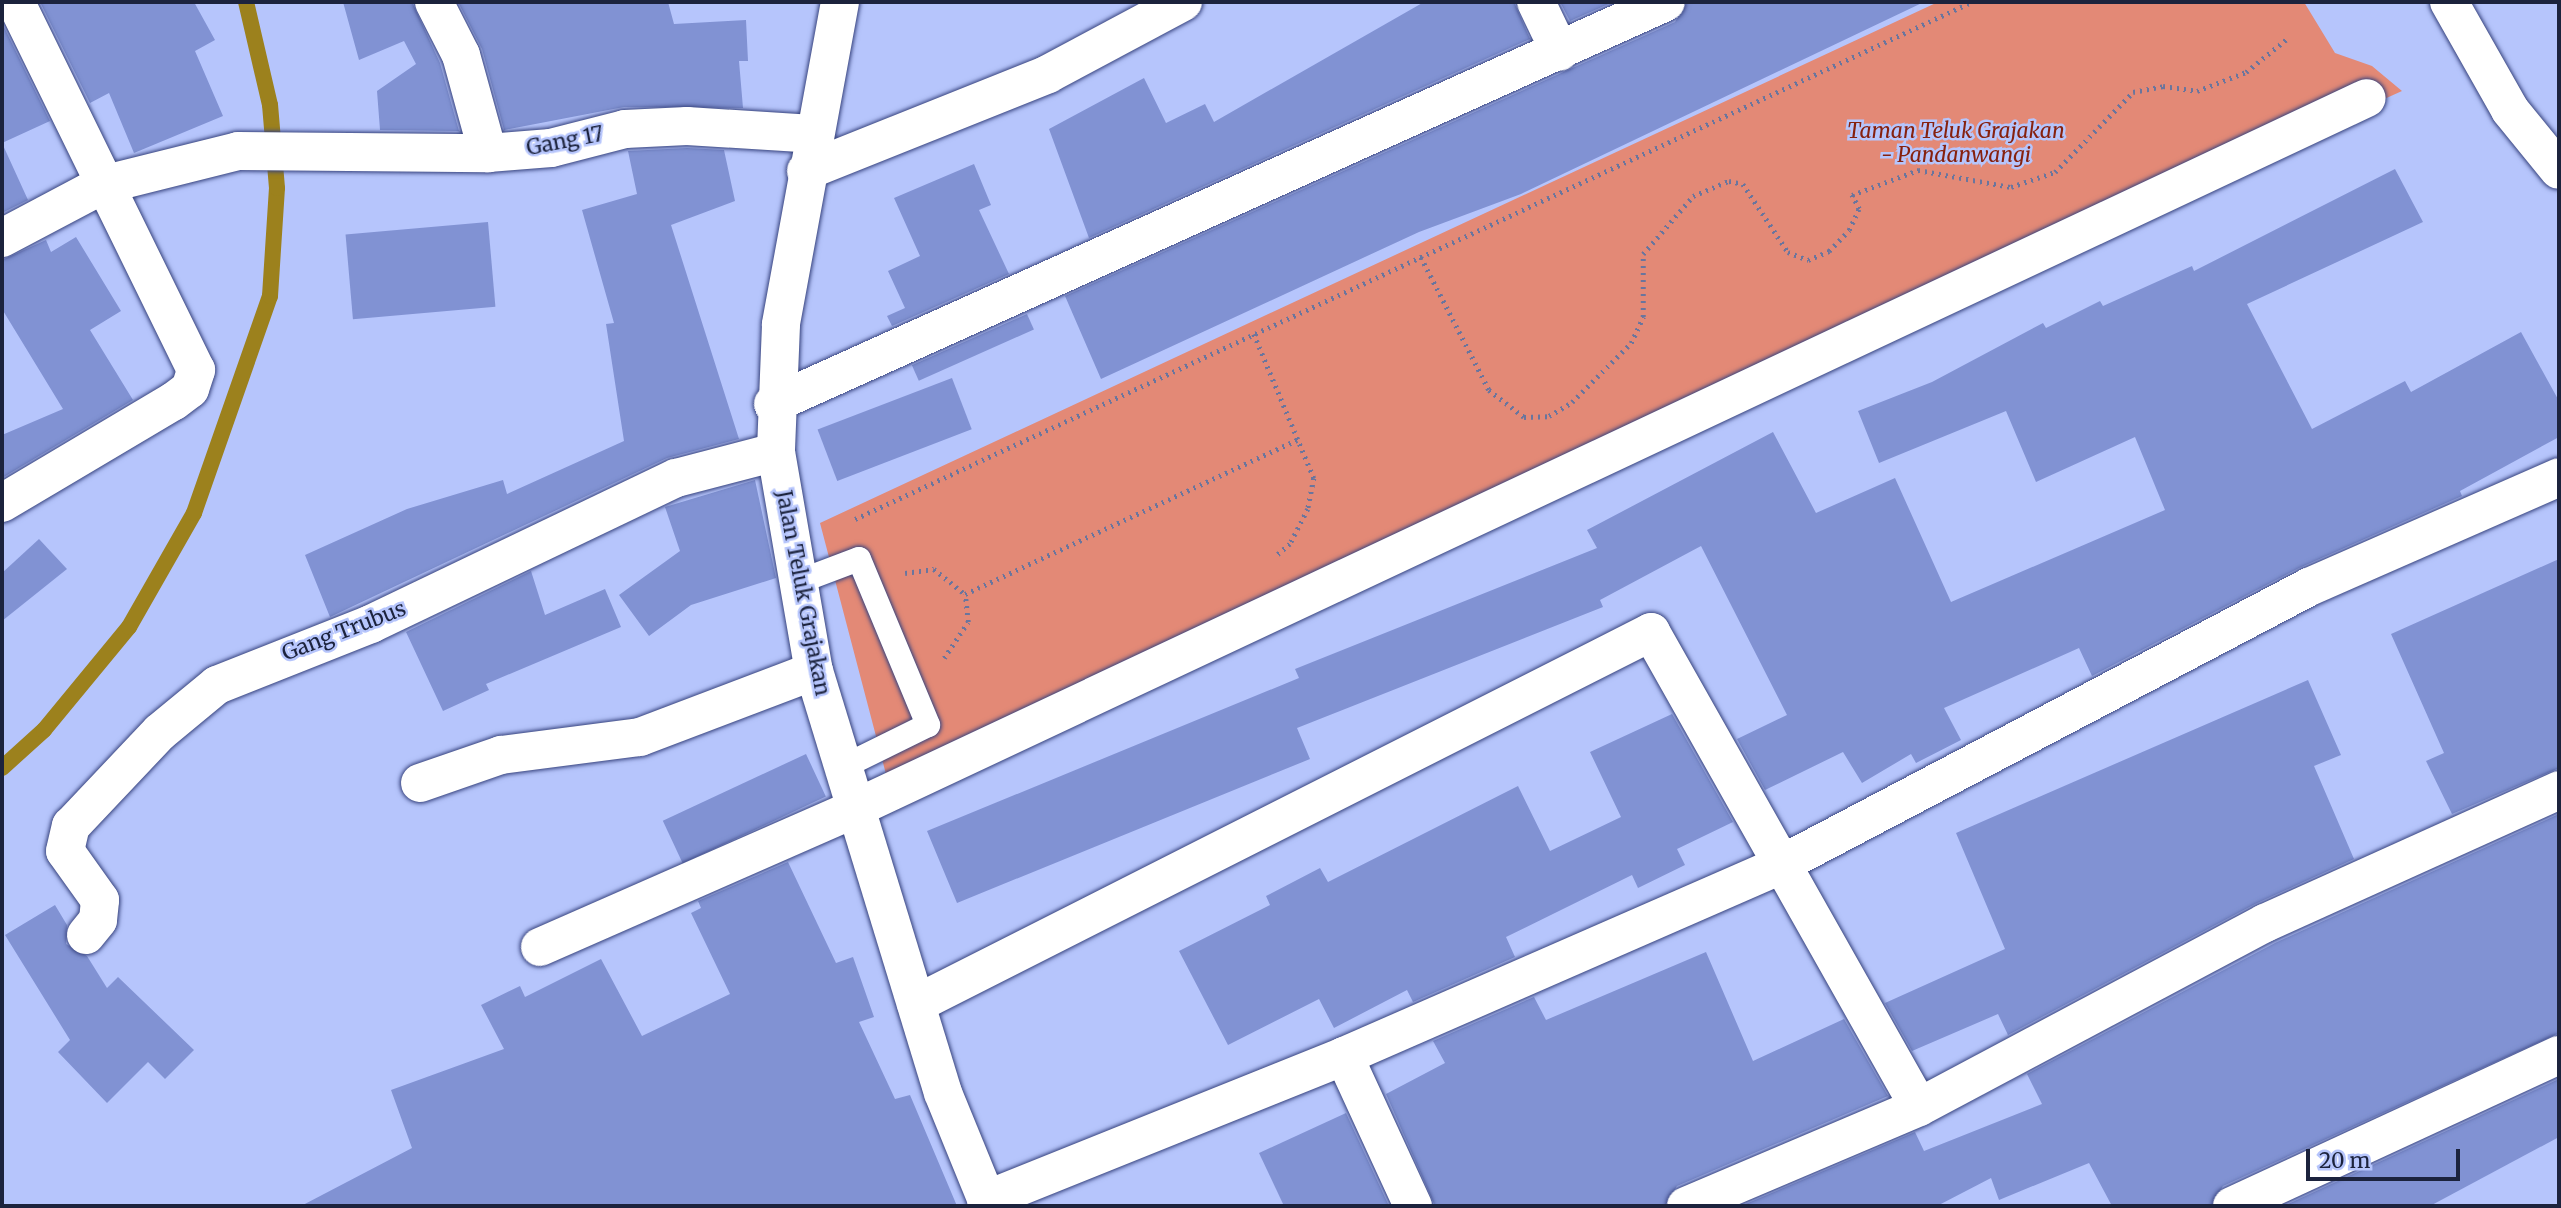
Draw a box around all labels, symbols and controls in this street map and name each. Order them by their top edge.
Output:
park label: Taman Teluk Grajakan - Pandanwangi [1847,118,2065,168]
street label: Gang 17 [524,121,606,161]
street label: Jalan Teluk Grajakan [771,488,835,698]
street label: Gang Trubus [279,596,409,666]
scale bar [2309,1134,2463,1178]
text: 20 m [2319,1147,2370,1174]

